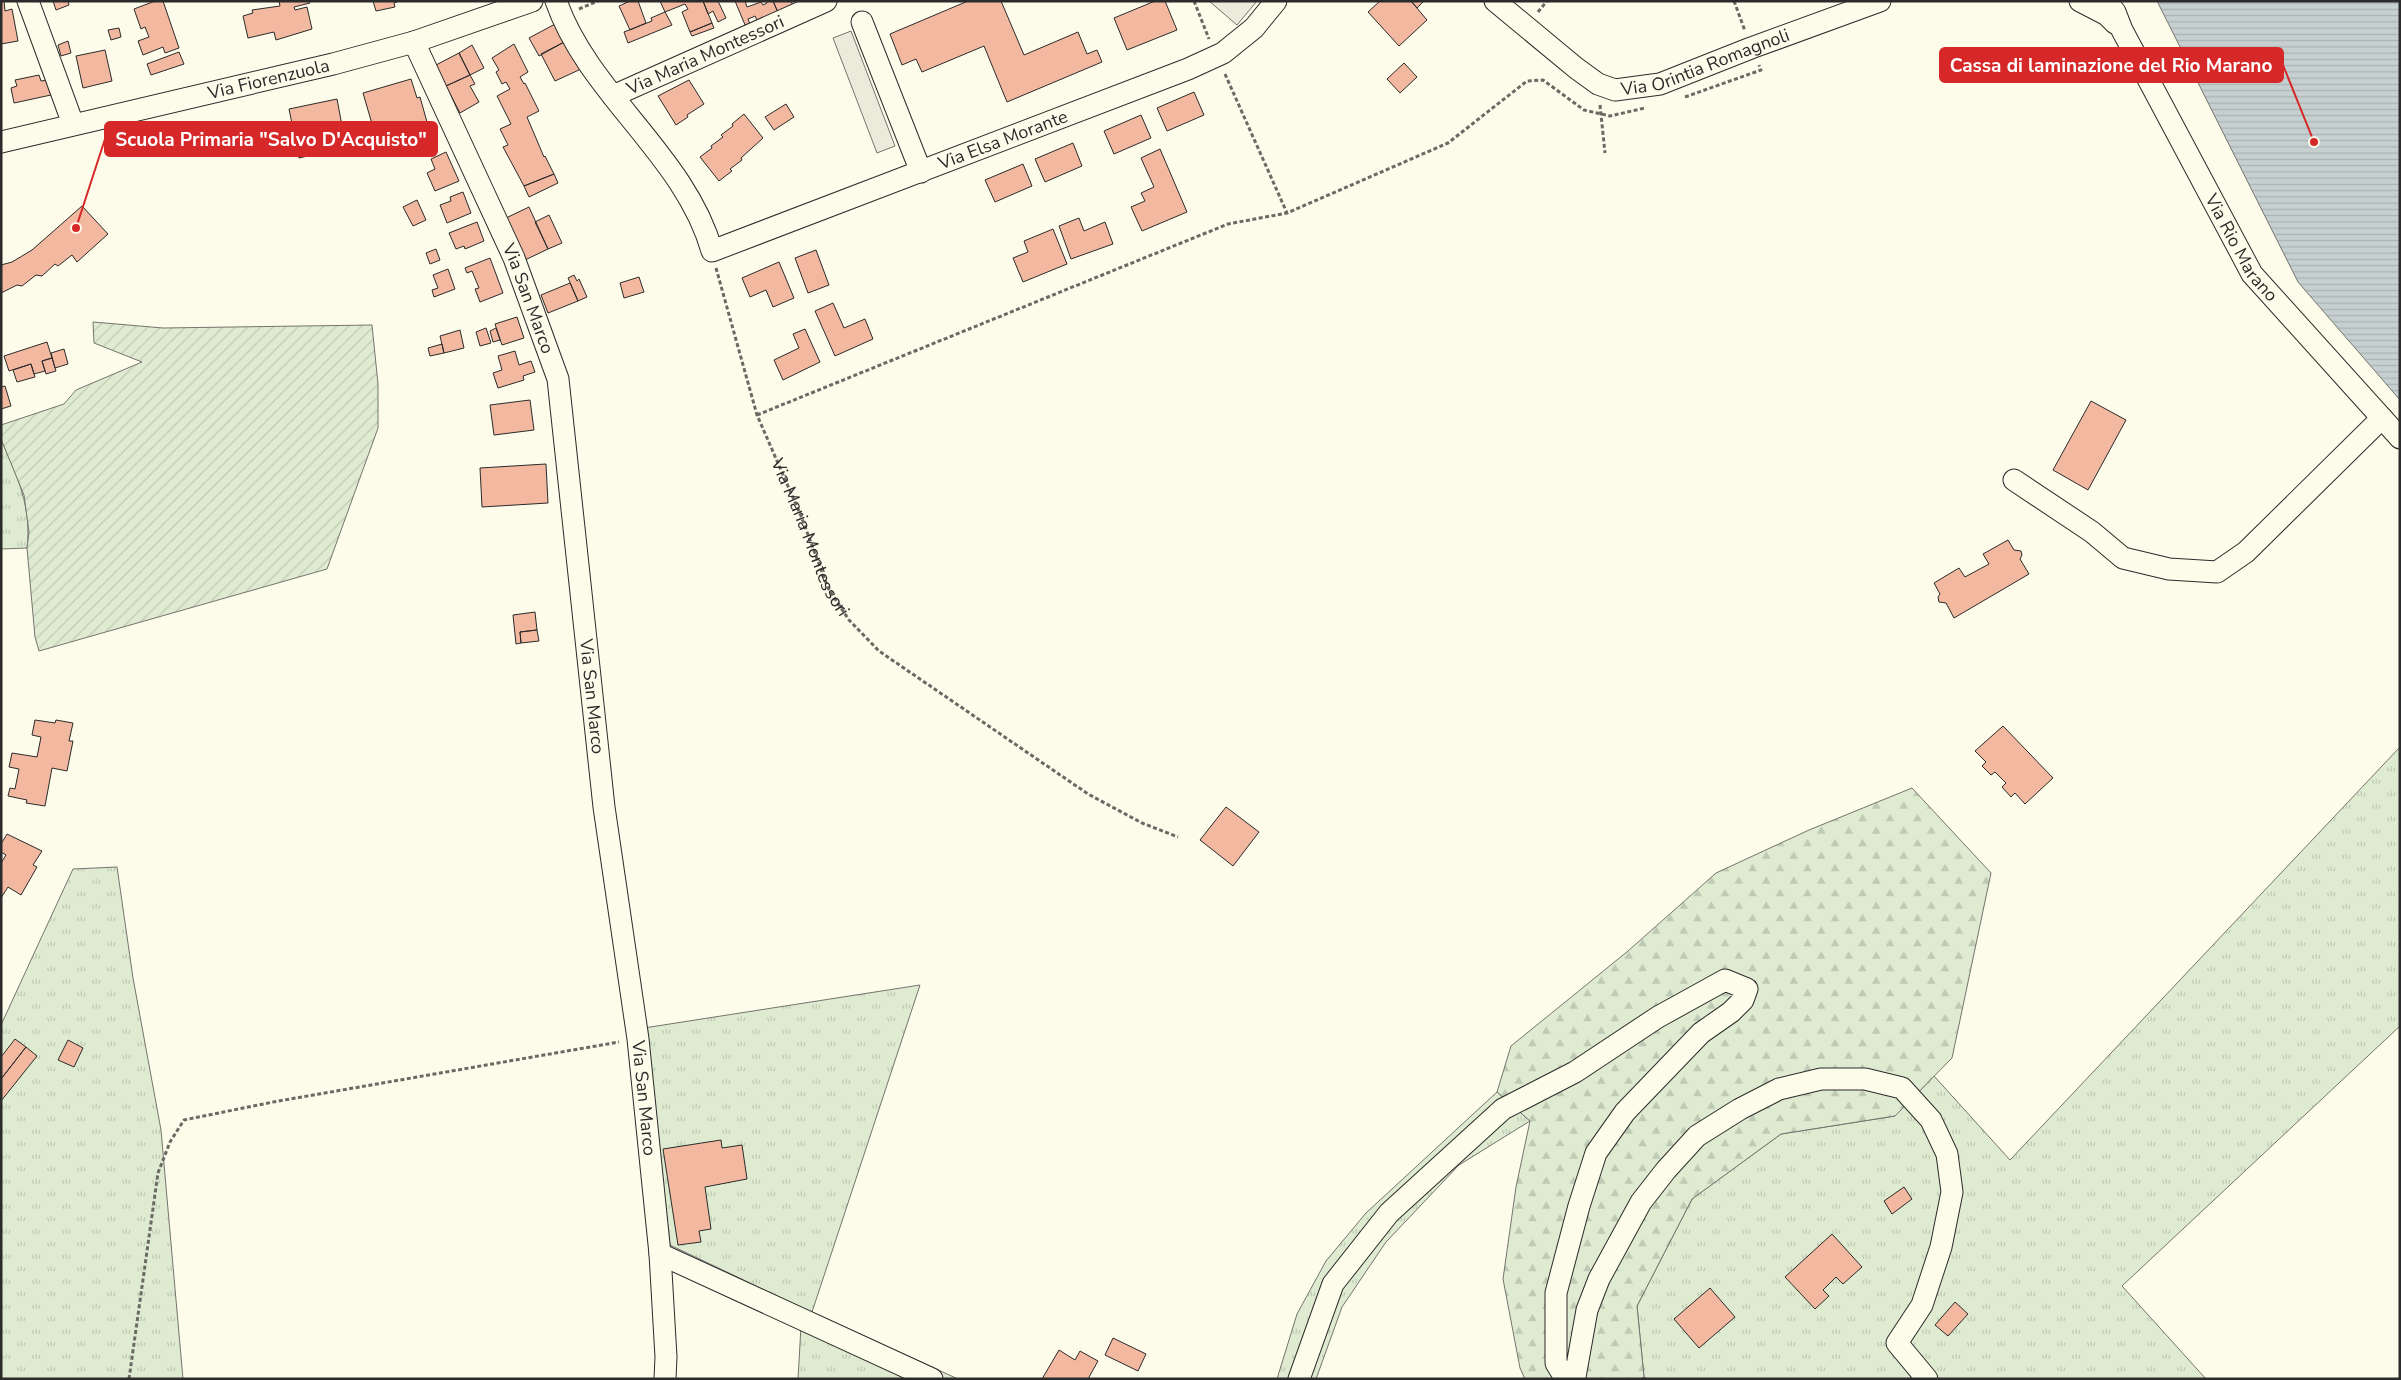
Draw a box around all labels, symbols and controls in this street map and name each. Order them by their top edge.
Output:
street label: Via Maria Montessori [622,9,788,101]
street label: Via Orintia Romagnoli [1618,23,1793,101]
callout: Cassa di laminazione del Rio Marano [1940,48,2283,82]
street label: Via Fiorenzuola [204,53,332,105]
text: Cassa di laminazione del Rio Marano [1950,53,2272,79]
street label: Via Elsa Morante [934,104,1071,176]
callout: Scuola Primaria "Salvo D'Acquisto" [105,122,437,156]
text: Scuola Primaria "Salvo D'Acquisto" [115,127,427,153]
street label: Via Rio Marano [2199,189,2283,307]
street label: Via San Marco [496,239,560,357]
street label: Via Maria Montessori [765,454,855,621]
street label: Via San Marco [574,637,610,755]
street label: Via San Marco [626,1038,662,1157]

